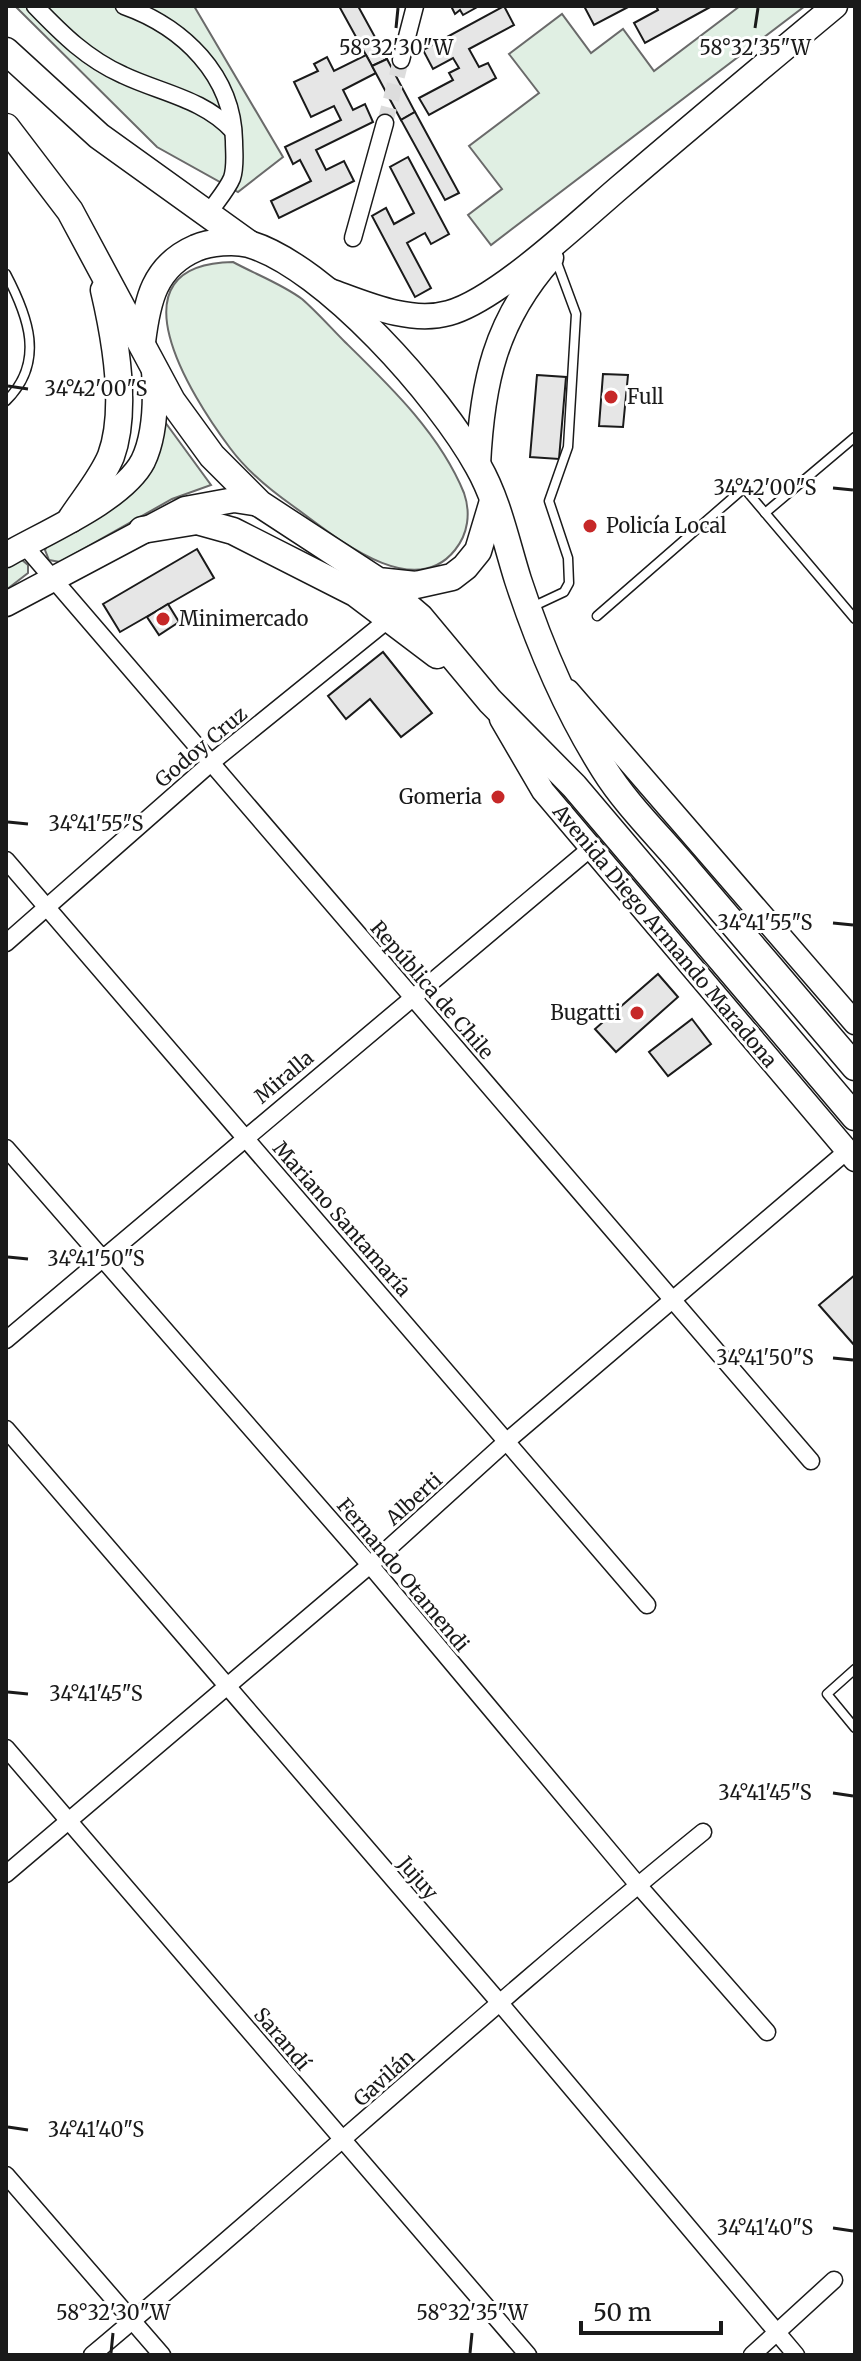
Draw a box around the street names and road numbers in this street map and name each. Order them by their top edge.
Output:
street label: Godoy Cruz [150,701,252,792]
street label: Avenida Diego Armando Maradona [547,798,783,1072]
street label: República de Chile [365,915,499,1064]
street label: Miralla [249,1045,318,1108]
street label: Mariano Santamaría [268,1136,417,1302]
street label: Alberti [380,1467,447,1531]
street label: Fernando Otamendi [332,1493,475,1656]
street label: Jujuy [392,1850,444,1904]
street label: Sarandí [249,2002,316,2076]
street label: Gavilán [348,2044,419,2111]

